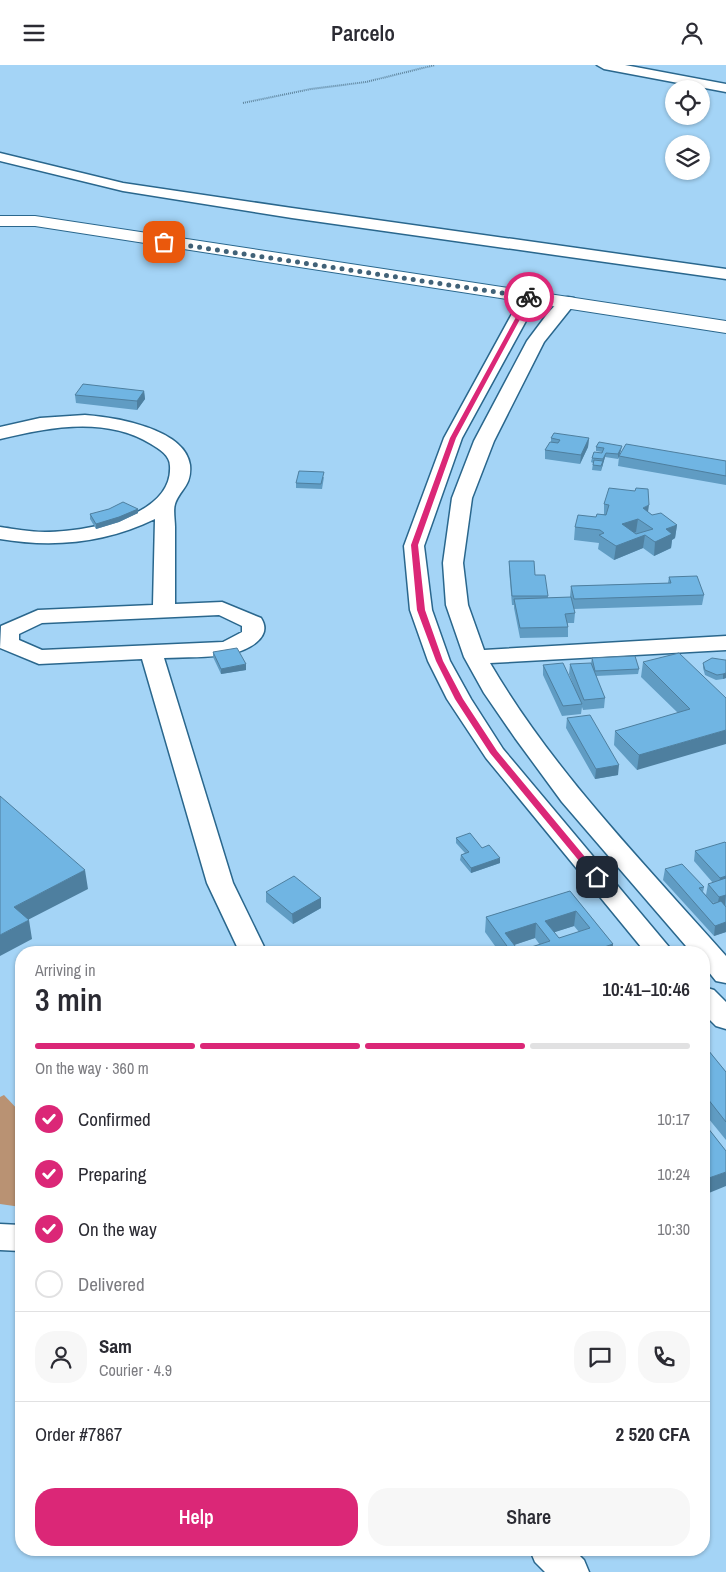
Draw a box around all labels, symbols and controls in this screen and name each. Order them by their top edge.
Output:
text: Parcelo [331,18,395,48]
icon: menu [20,19,48,47]
icon: person [678,19,706,47]
map controls [665,80,710,180]
button: locate [665,80,710,125]
button: layers [665,135,710,180]
pin [143,221,185,263]
icon: bag [150,228,178,256]
courier [504,272,554,322]
icon: bike [515,283,543,311]
pin [576,856,618,898]
icon: home [583,863,611,891]
text: Arriving in [35,959,96,981]
text: 10:41–10:46 [602,976,690,1002]
text: 3 min [35,978,103,1021]
text: On the way · 360 m [35,1057,149,1079]
icon: check [35,1105,63,1133]
text: Confirmed [78,1106,151,1132]
text: 10:17 [657,1108,690,1130]
icon: check [35,1160,63,1188]
text: Preparing [78,1161,146,1187]
text: 10:24 [657,1163,690,1185]
icon: check [35,1215,63,1243]
text: On the way [78,1216,157,1242]
text: 10:30 [657,1218,690,1240]
text: Delivered [78,1271,145,1297]
button: person [35,1331,87,1383]
button: chat [574,1331,626,1383]
button: phone [638,1331,690,1383]
text: Sam [99,1333,132,1359]
text: Courier · 4.9 [99,1359,172,1381]
text: Order #7867 [35,1421,122,1447]
text: 2 520 CFA [616,1421,690,1447]
button: Help [35,1488,358,1546]
button: Share [368,1488,690,1546]

